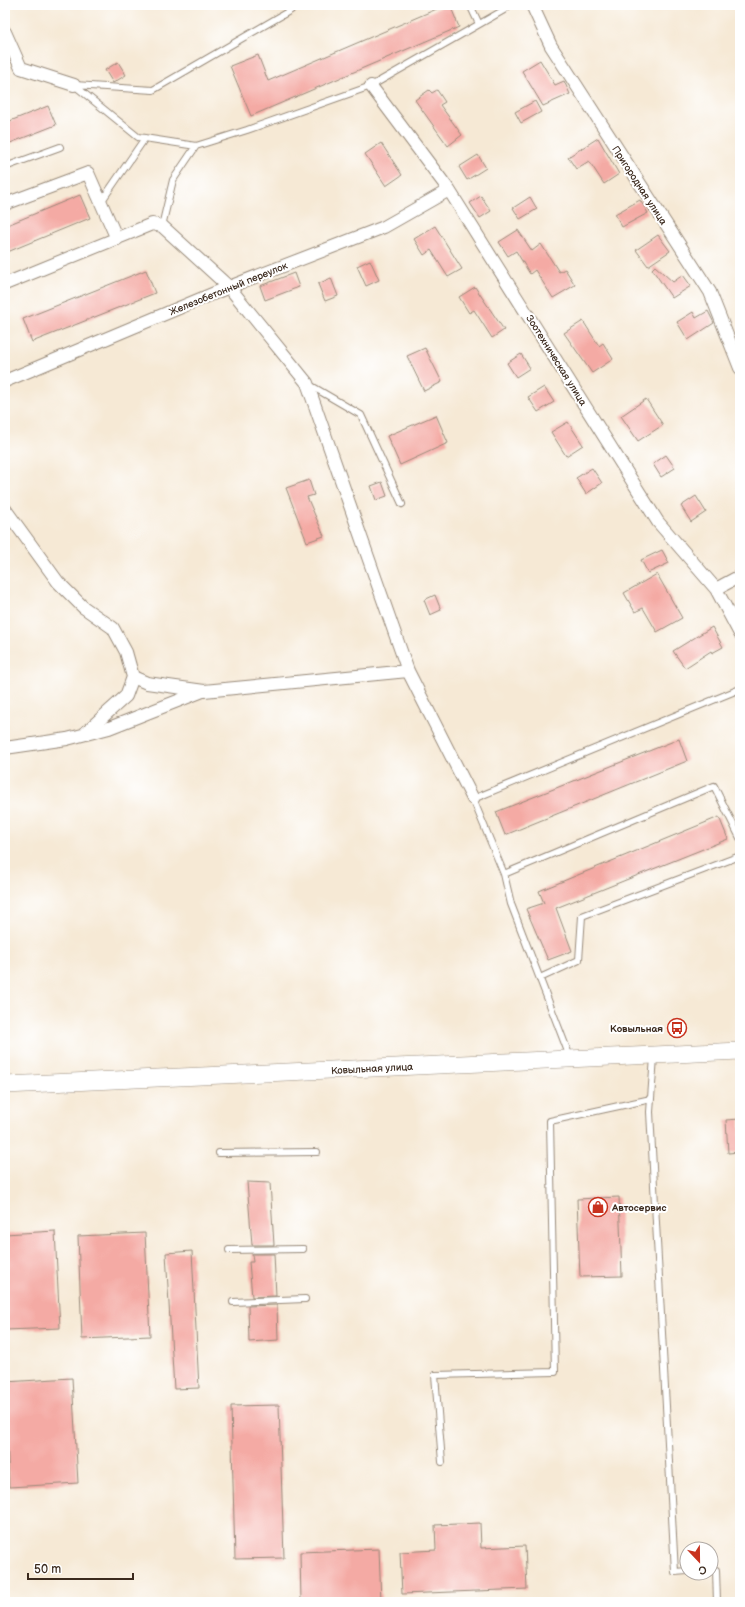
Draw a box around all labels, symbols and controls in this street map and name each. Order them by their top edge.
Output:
street label: Пригородная улица [609,144,669,227]
street label: Железобетонный переулок [167,259,290,318]
street label: Зоотехническая улица [523,313,589,408]
bus stop icon: Ковыльная [666,1017,688,1039]
place label: Ковыльная [610,1023,663,1035]
street label: Ковыльная улица [331,1061,414,1077]
shop icon: Автосервис [587,1196,609,1218]
place label: Автосервис [611,1202,666,1214]
north arrow [679,1541,719,1581]
scale bar [28,1555,133,1581]
text: 50 m [34,1562,61,1577]
text: С [696,1562,709,1577]

